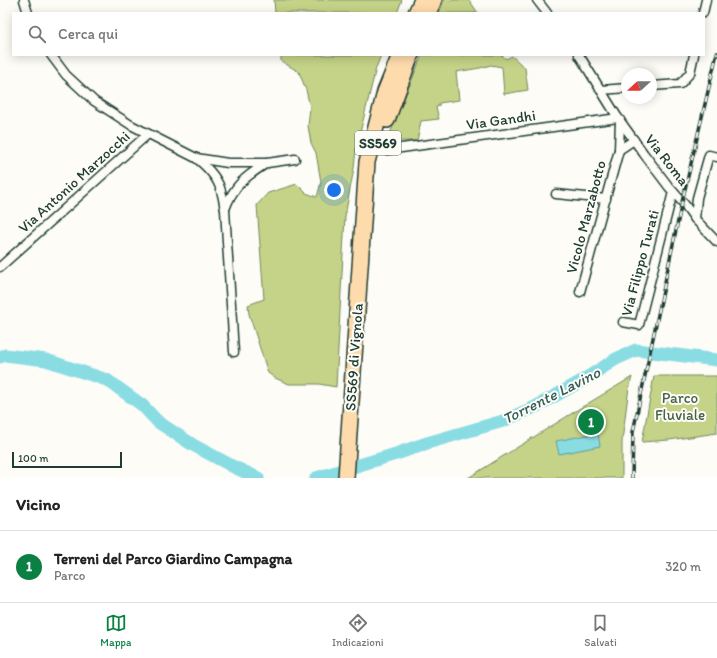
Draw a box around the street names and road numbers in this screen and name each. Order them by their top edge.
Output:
street label: Via Gandhi [465,106,537,134]
street label: Via Antonio Marzocchi [15,127,133,237]
road number: SS569 [355,131,401,155]
street label: Via Roma [641,131,693,190]
street label: Vicolo Marzabotto [562,159,610,275]
street label: Via Filippo Turati [617,208,663,318]
street label: SS569 di Vignola [341,302,367,411]

